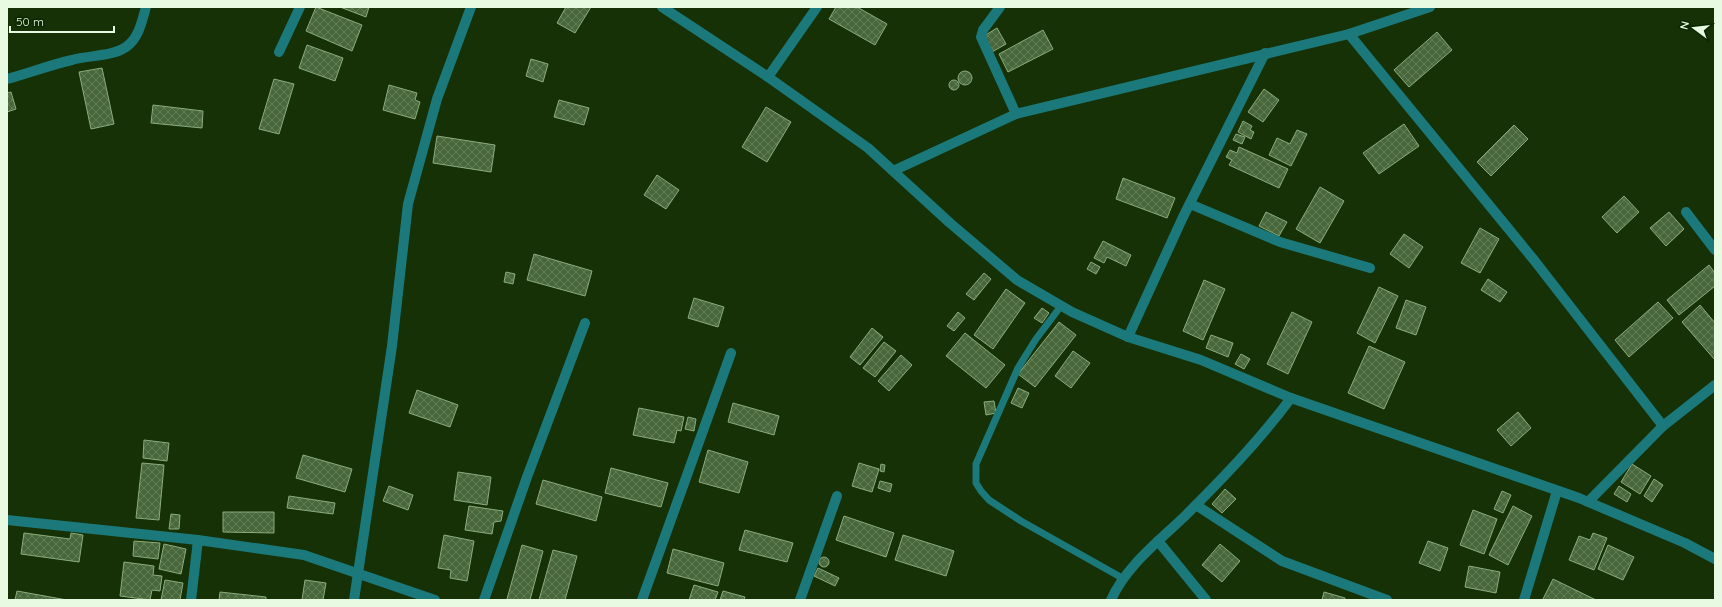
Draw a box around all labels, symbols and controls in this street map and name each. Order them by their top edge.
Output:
scale bar [10,8,114,34]
north arrow [1674,8,1714,48]
text: 50 m [16,14,44,29]
text: N [1677,20,1692,31]

